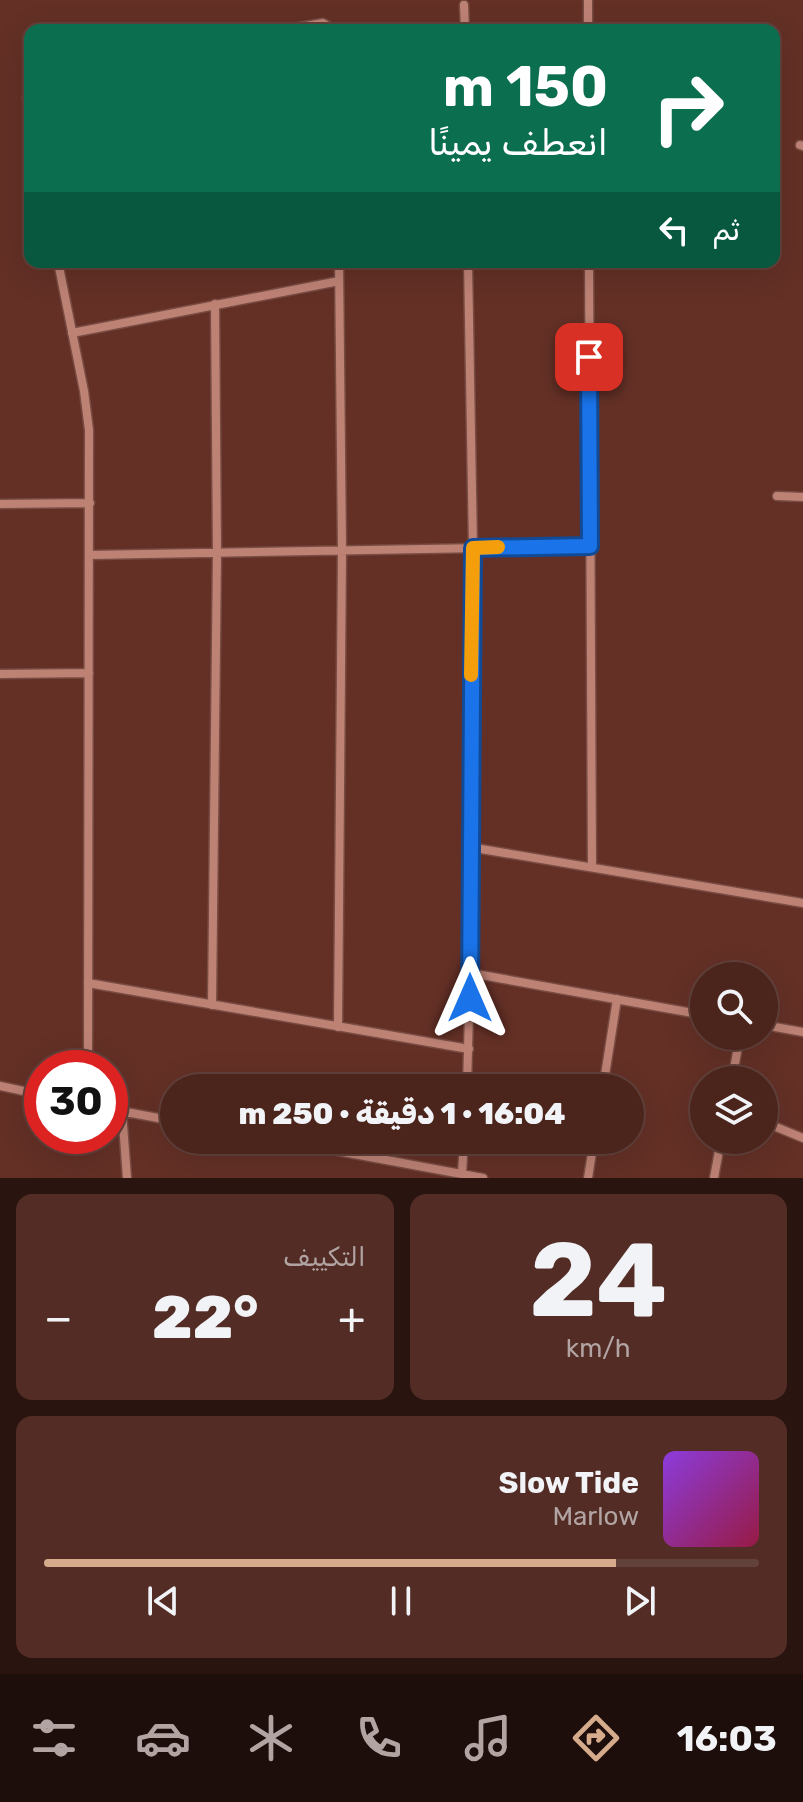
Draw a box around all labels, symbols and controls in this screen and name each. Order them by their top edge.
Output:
text: 150 m [443,54,608,120]
icon: right [636,56,740,160]
text: انعطف يمينًا [428,121,608,164]
icon: left [652,208,696,252]
text: ثم [712,212,740,248]
pin [555,323,623,391]
icon: arrive [567,335,611,379]
position arrow [428,956,512,1040]
map controls [690,962,778,1154]
button: search [690,962,778,1050]
speed limit sign: 30 [24,1050,128,1154]
button: layers [690,1066,778,1154]
text: 16:04 · 1 دقيقة · 250 m [238,1096,566,1132]
text: 24 [529,1219,667,1342]
text: التكييف [283,1242,366,1273]
text: 22° [152,1282,259,1353]
text: − [44,1292,73,1344]
text: + [338,1292,365,1344]
text: km/h [566,1333,631,1364]
text: Slow Tide [499,1465,639,1501]
text: Marlow [552,1501,639,1532]
icon: previous [141,1579,185,1623]
icon: pause [379,1579,423,1623]
icon: next [618,1579,662,1623]
icon: filters [26,1710,82,1766]
icon: car [135,1710,191,1766]
icon: climate [243,1710,299,1766]
icon: phone [351,1710,407,1766]
icon: music [460,1710,516,1766]
icon: directions [568,1710,624,1766]
text: 16:03 [677,1717,777,1760]

